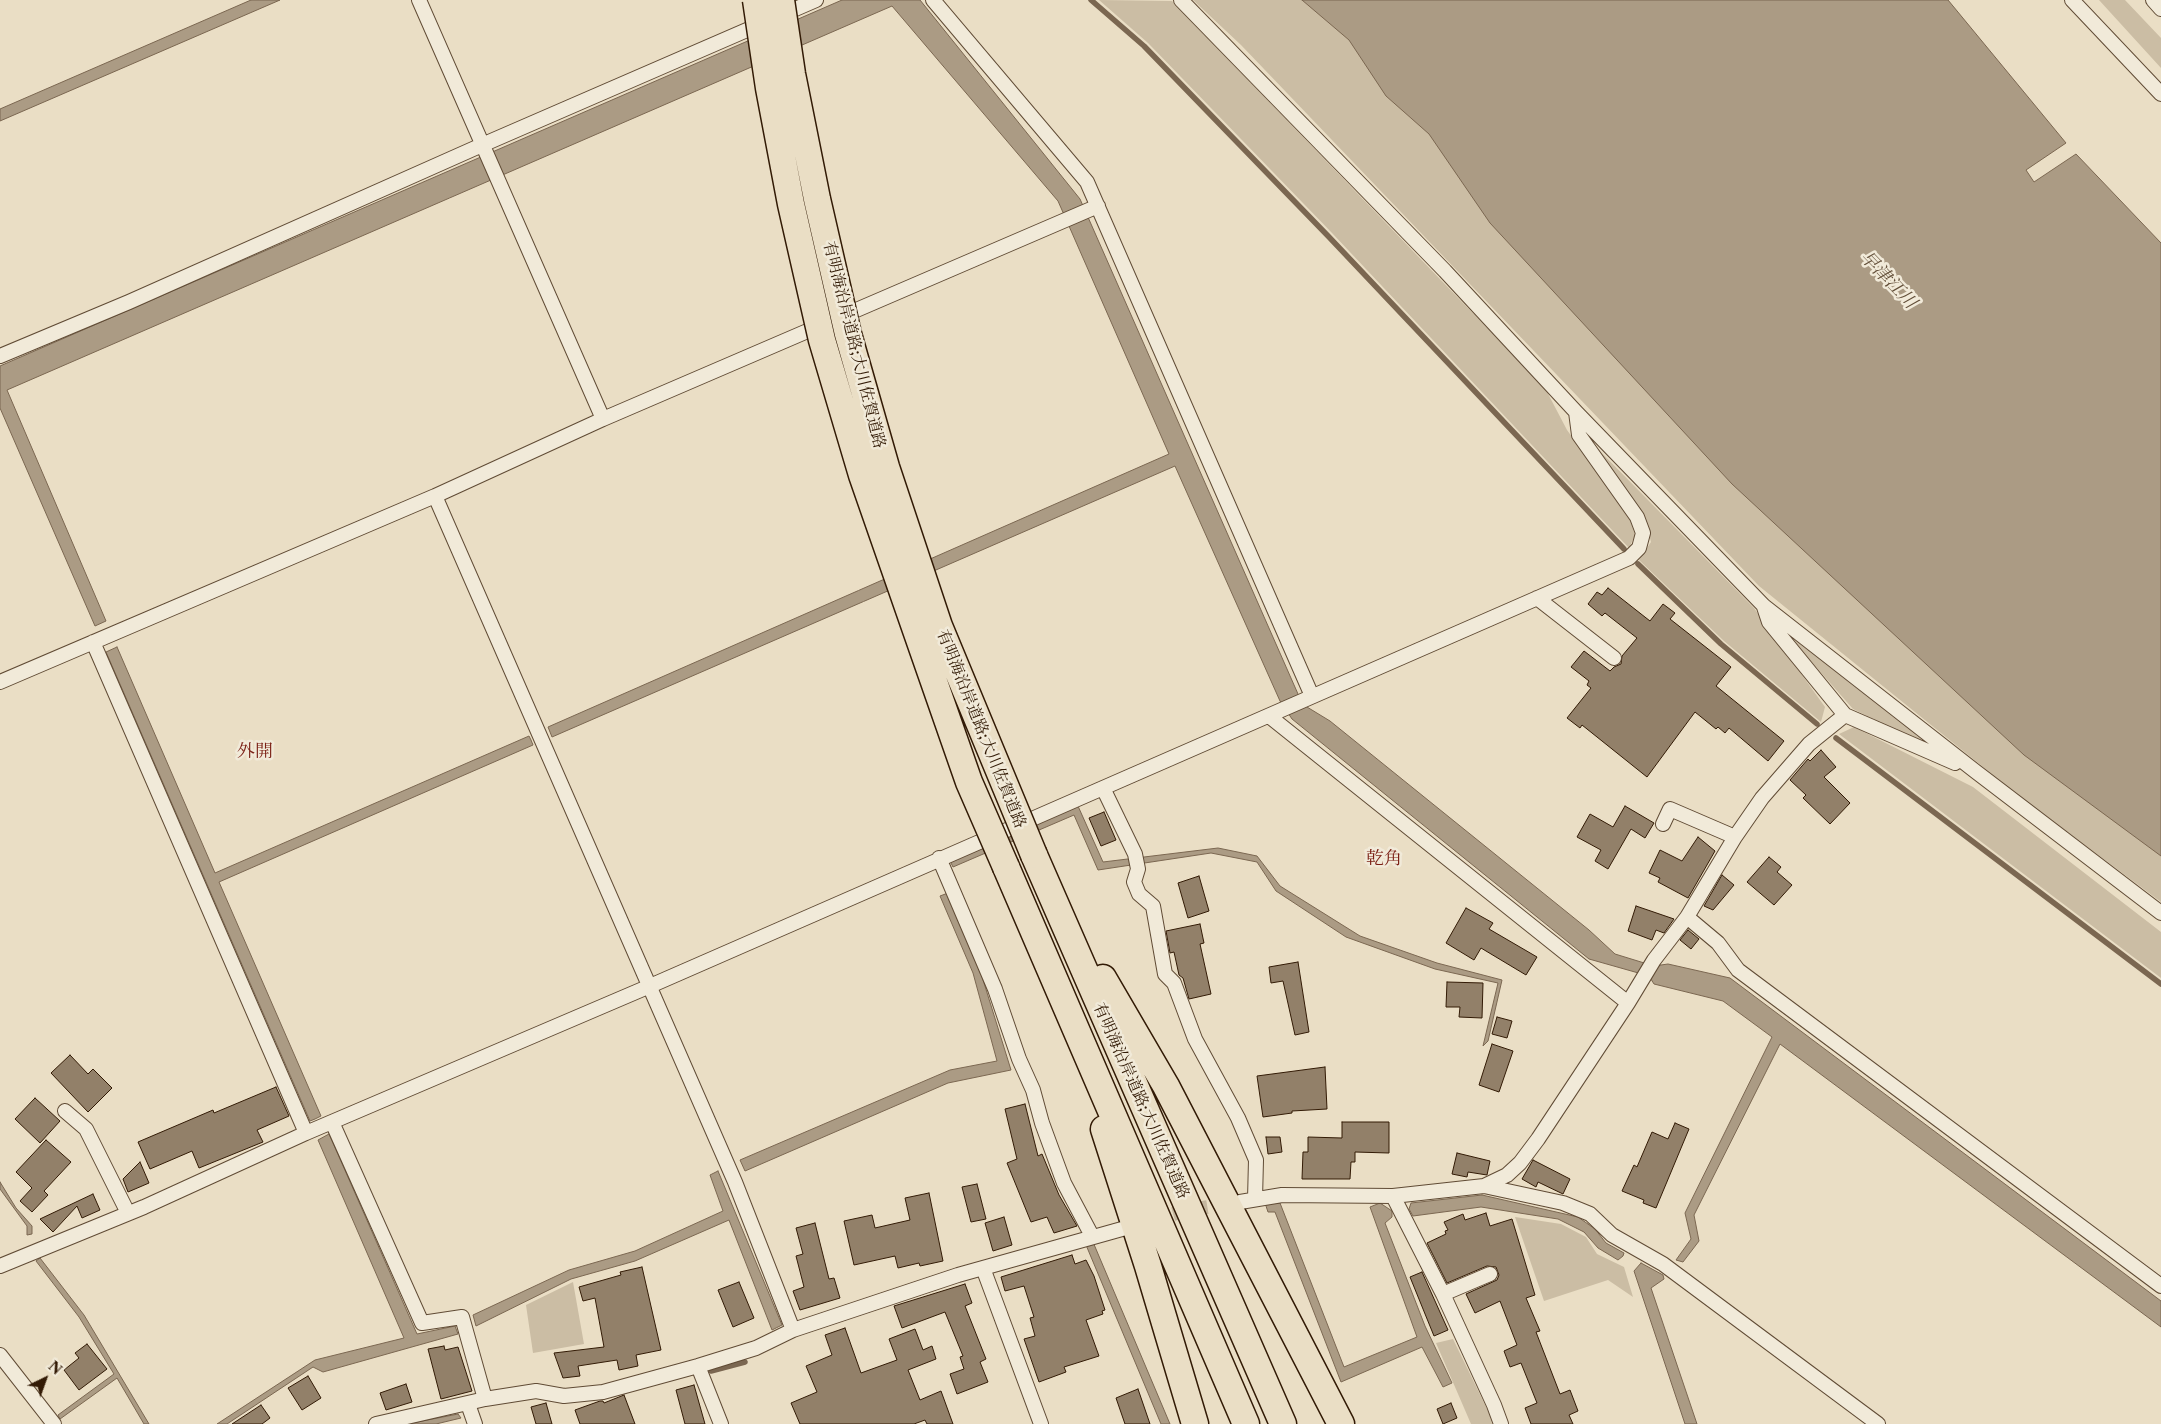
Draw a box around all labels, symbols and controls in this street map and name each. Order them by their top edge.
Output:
street label: 有明海沿岸道路;大川佐賀道路 [819,240,889,450]
water label: 早津江川 [1855,247,1921,313]
street label: 有明海沿岸道路;大川佐賀道路 [932,627,1030,831]
district label: 外開 [237,741,273,763]
district label: 乾角 [1366,848,1402,870]
street label: 有明海沿岸道路;大川佐賀道路 [1089,1000,1193,1202]
north arrow [20,1354,70,1404]
text: N [44,1357,66,1379]

